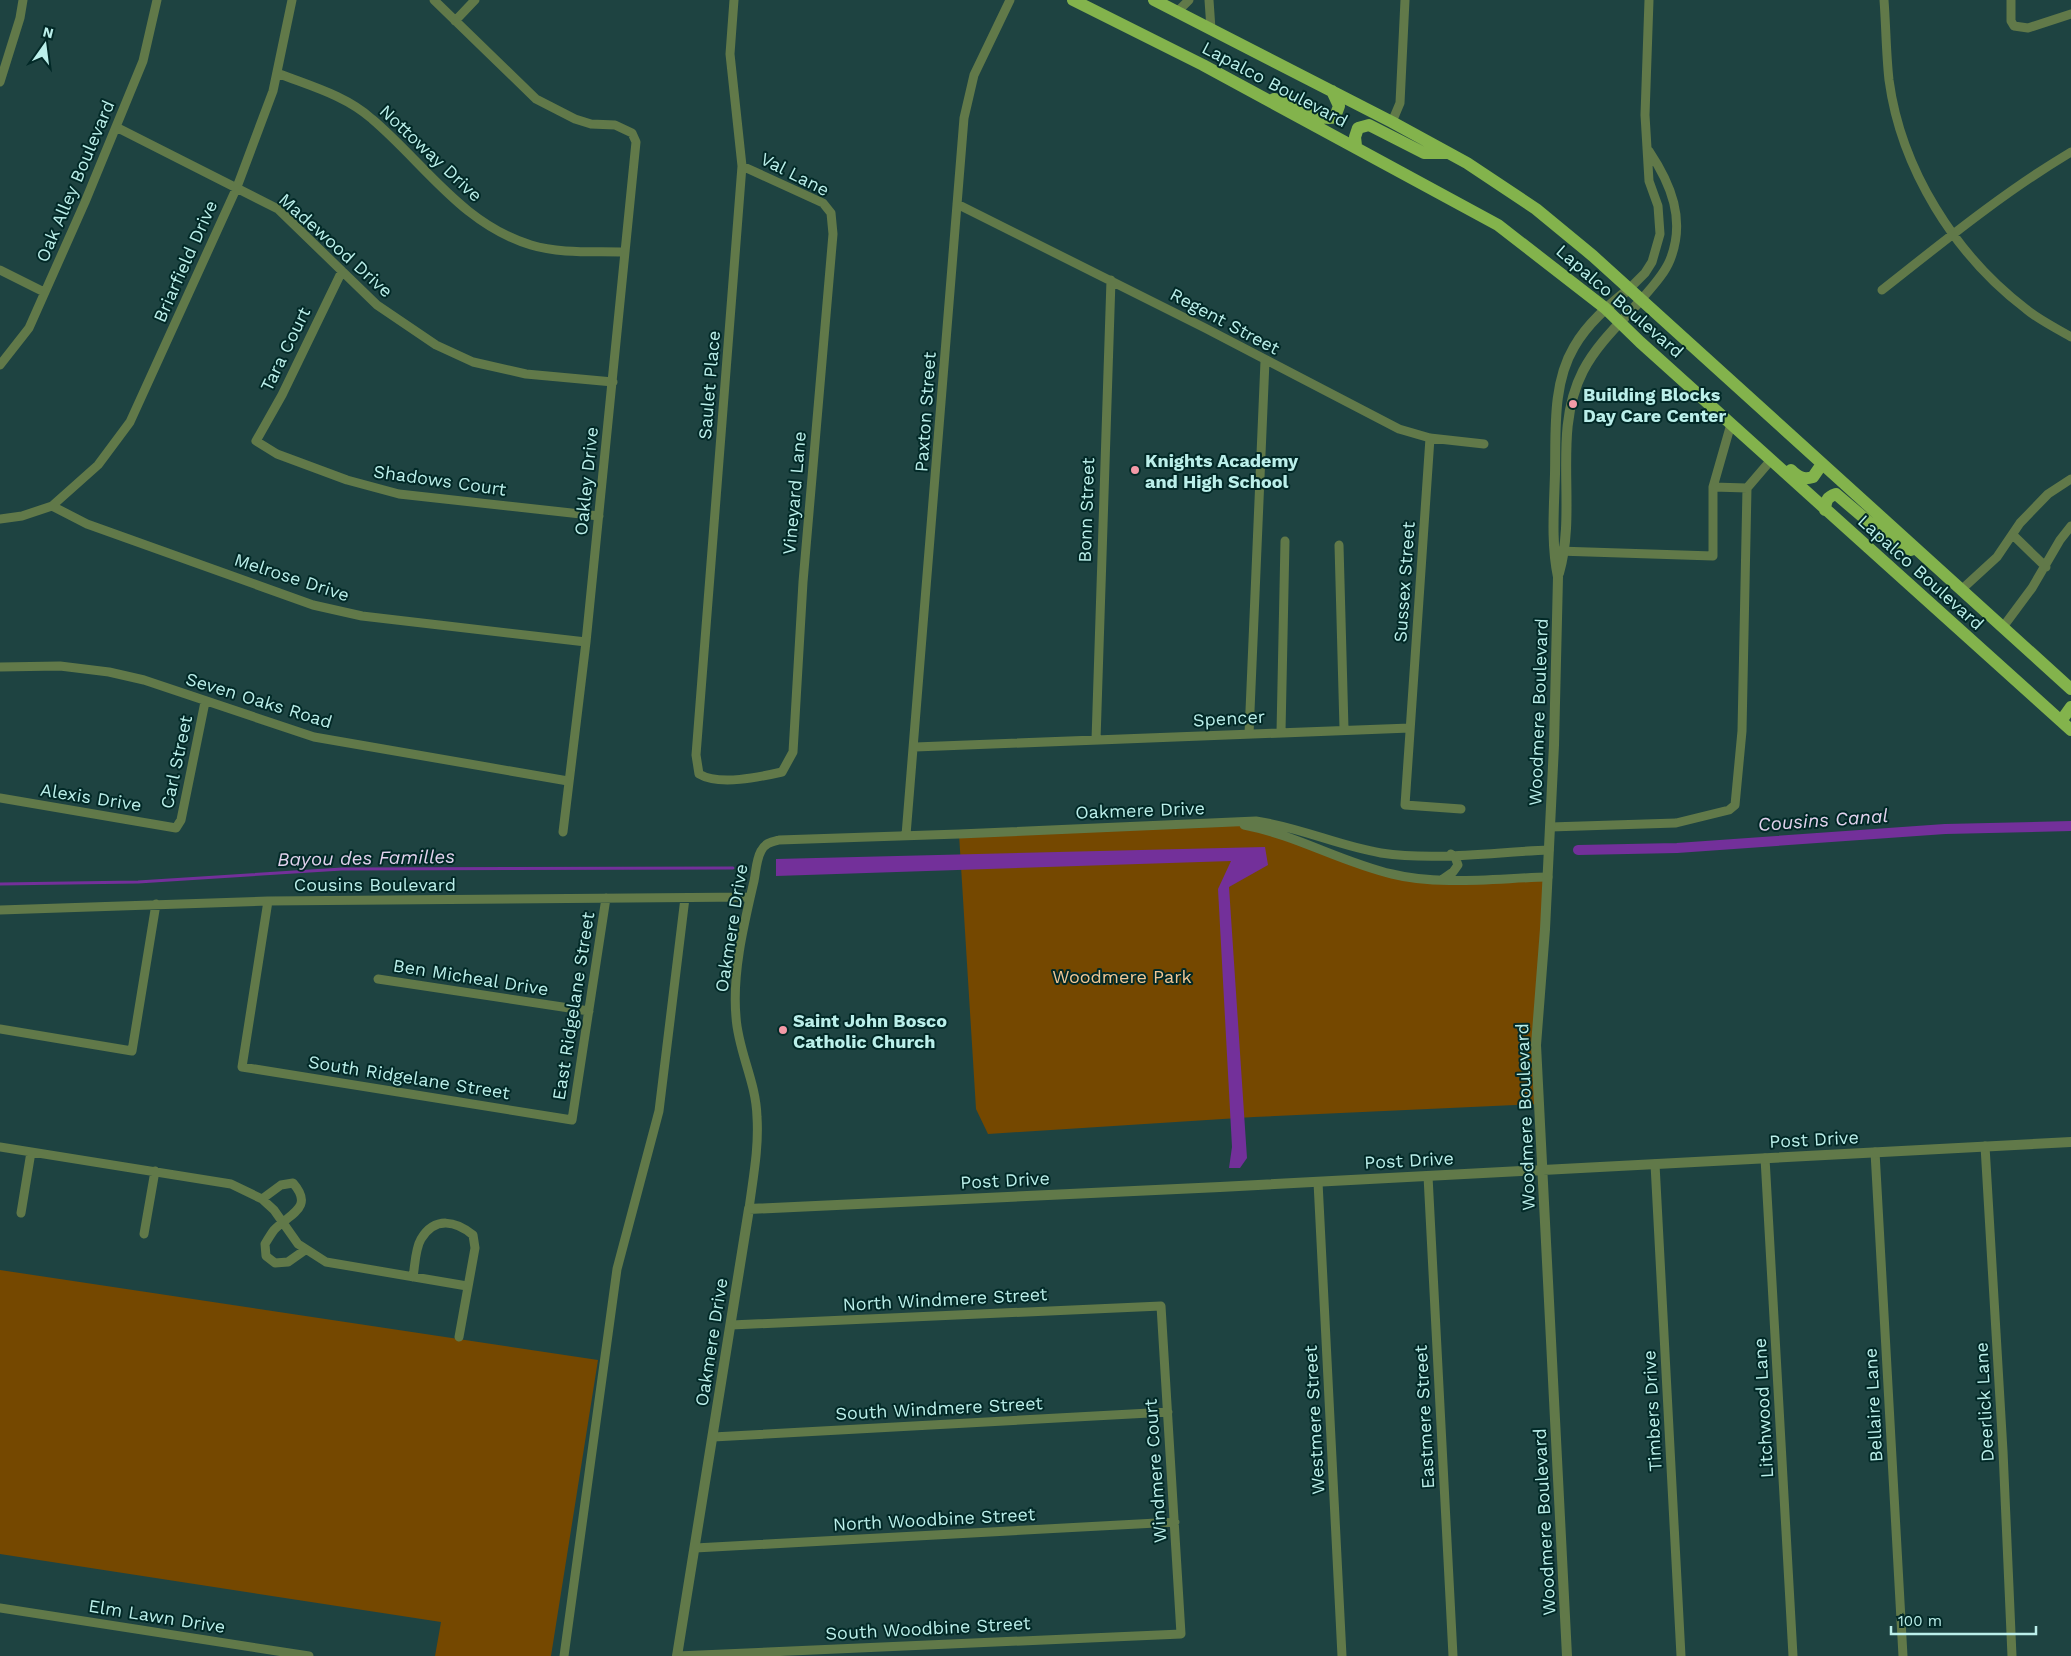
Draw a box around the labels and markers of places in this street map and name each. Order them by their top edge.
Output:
place label: Building Blocks Day Care Center [1583,384,1726,426]
marker: Building Blocks Day Care Center [1567,398,1579,410]
place label: Knights Academy and High School [1145,450,1299,492]
marker: Knights Academy and High School [1129,464,1141,476]
place label: Saint John Bosco Catholic Church [793,1010,947,1052]
marker: Saint John Bosco Catholic Church [777,1024,789,1036]

